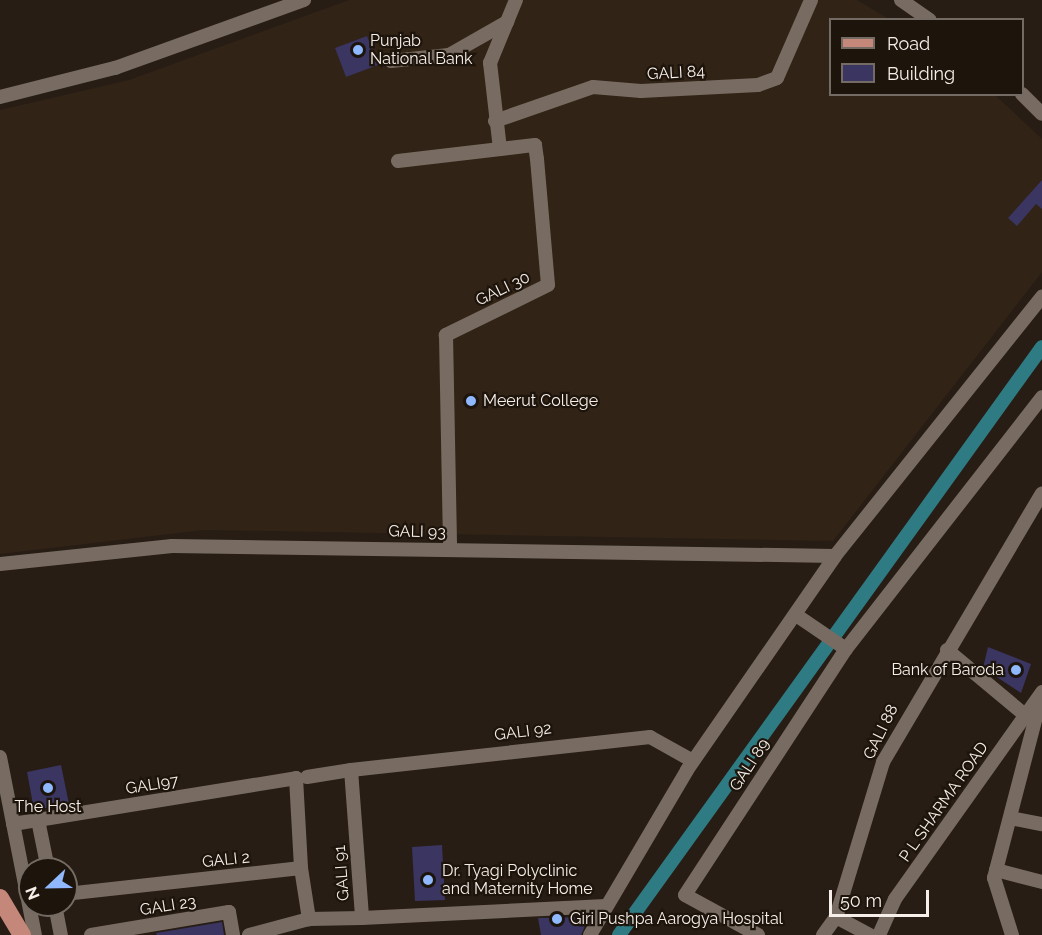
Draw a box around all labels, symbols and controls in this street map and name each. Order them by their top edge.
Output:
legend [829,18,1024,96]
place label: Punjab National Bank [370,31,473,69]
text: Road [887,33,930,54]
marker: Punjab National Bank [351,43,365,57]
street label: GALI 84 [647,62,705,84]
text: Building [887,63,955,84]
street label: GALI 30 [473,268,533,310]
place label: Meerut College [483,391,598,411]
marker: Meerut College [464,394,478,408]
street label: GALI 93 [388,522,446,542]
place label: Bank of Baroda [891,660,1004,680]
marker: Bank of Baroda [1009,663,1023,677]
street label: GALI 88 [860,701,902,763]
street label: GALI 92 [493,719,553,745]
street label: GALI 89 [726,735,774,795]
street label: P L SHARMA ROAD [895,738,993,866]
street label: GALI97 [124,771,180,799]
marker: The Host [41,781,55,795]
place label: The Host [15,797,81,817]
street label: GALI 91 [330,844,354,902]
street label: GALI 2 [201,848,251,872]
north arrow [18,857,78,917]
place label: Dr. Tyagi Polyclinic and Maternity Home [442,861,593,899]
marker: Dr. Tyagi Polyclinic and Maternity Home [419,871,437,889]
scale bar [832,878,932,916]
text: N [22,884,44,902]
text: 50 m [840,890,882,911]
street label: GALI 23 [139,892,197,920]
place label: Giri Pushpa Aarogya Hospital [570,909,783,929]
marker: Giri Pushpa Aarogya Hospital [548,910,566,928]

